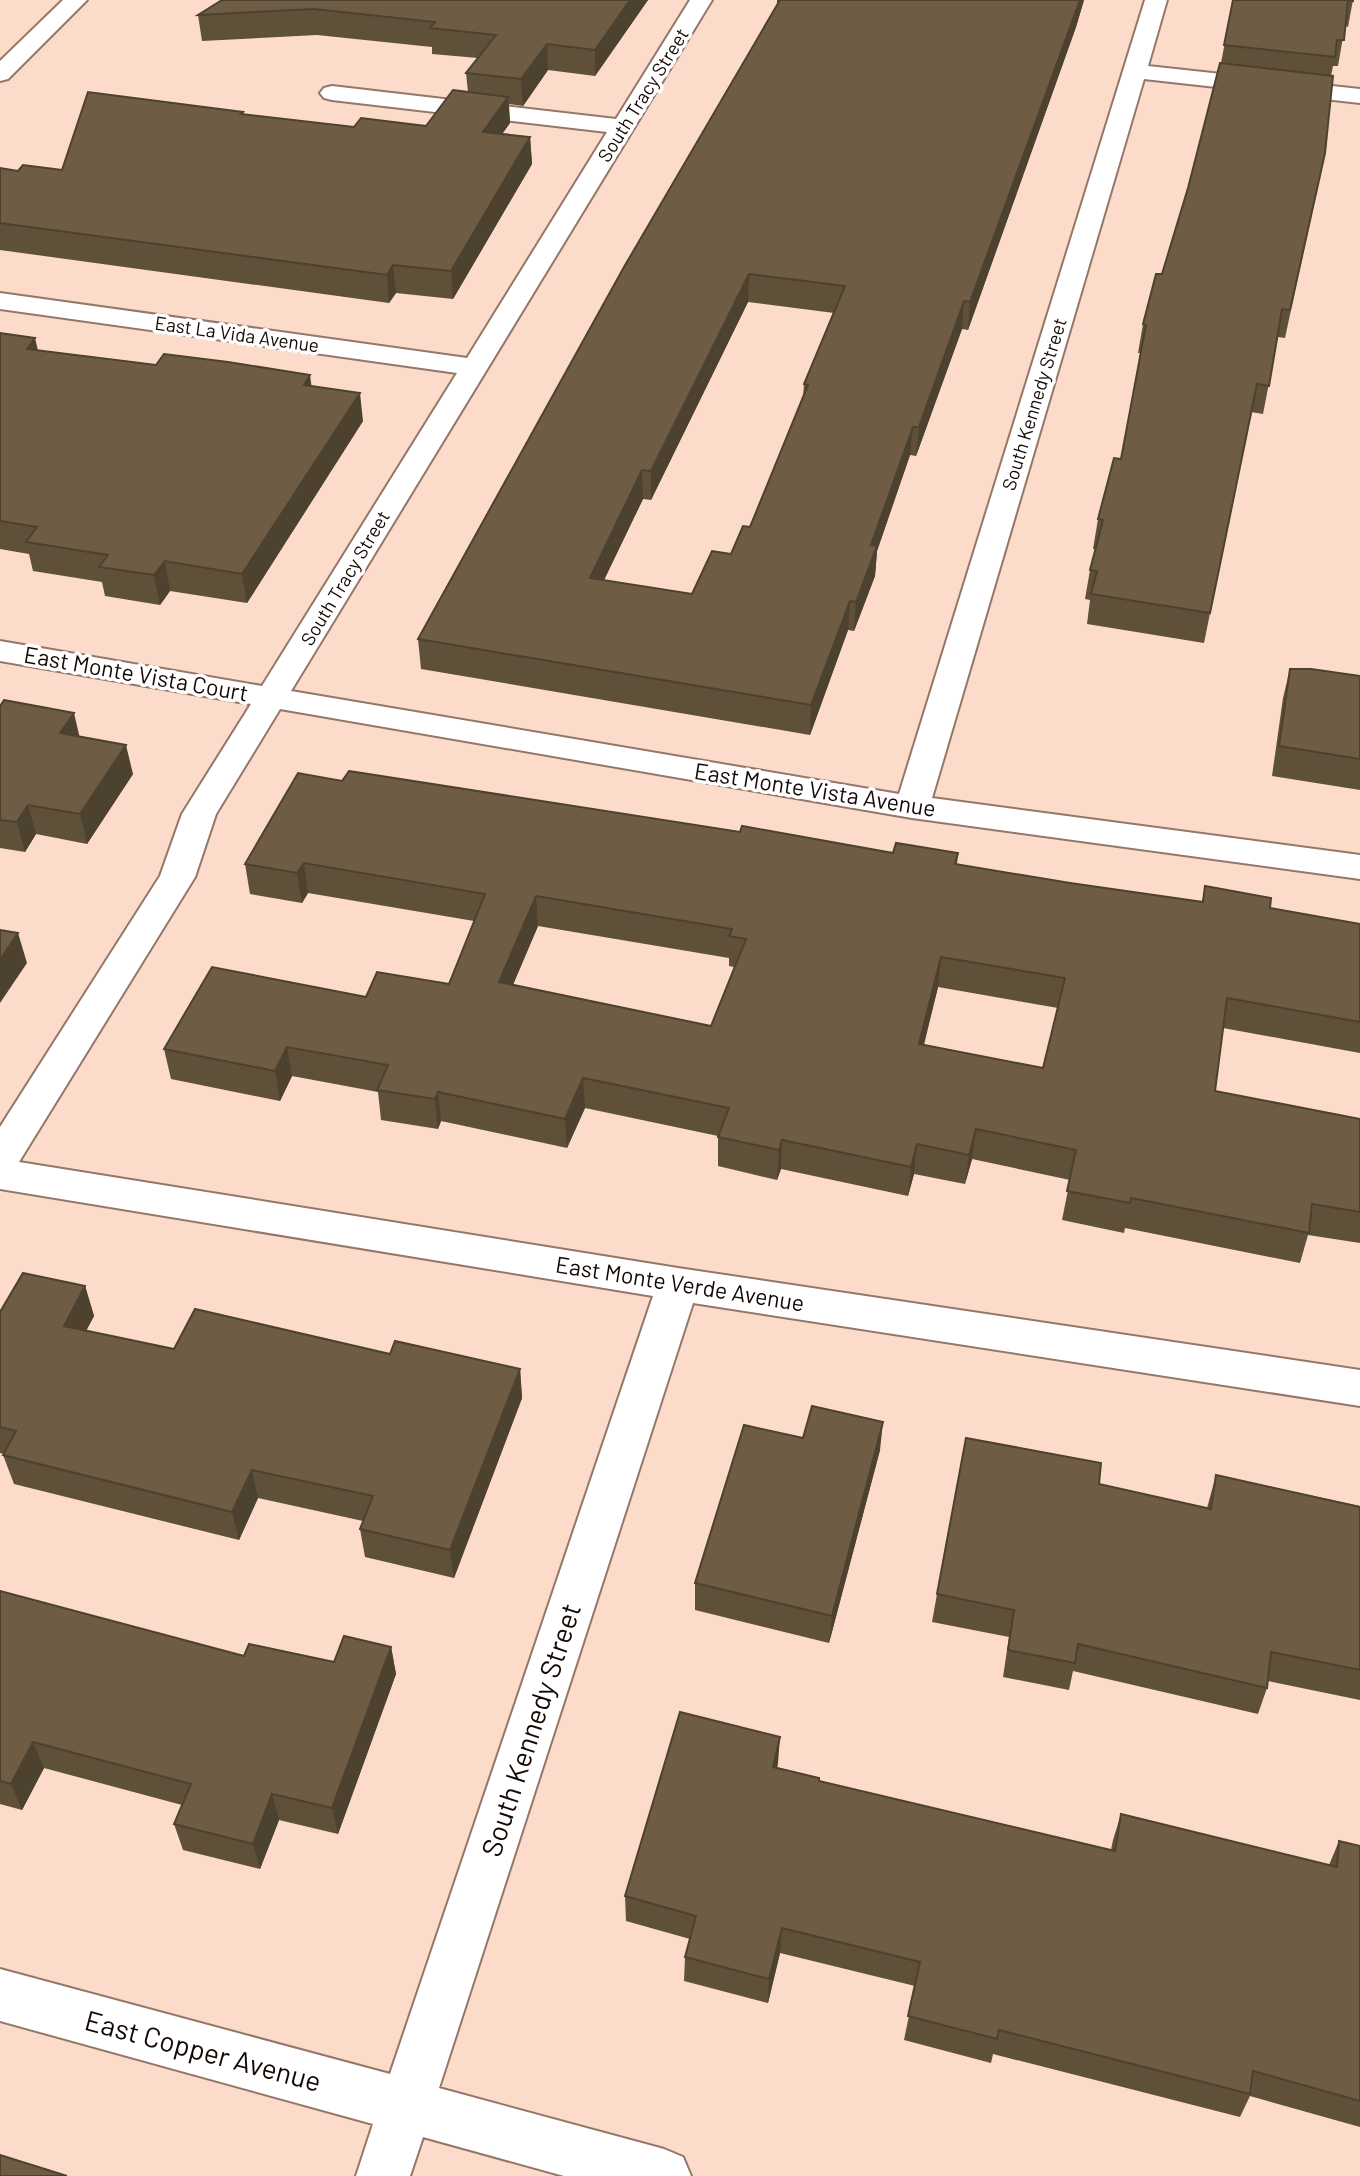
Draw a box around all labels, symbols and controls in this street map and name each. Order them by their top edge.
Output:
street label: South Tracy Street [592,24,693,166]
street label: East La Vida Avenue [153,311,321,356]
street label: South Kennedy Street [996,315,1071,493]
street label: South Tracy Street [295,506,394,649]
street label: East Monte Vista Court [22,640,250,707]
street label: East Monte Vista Avenue [692,756,938,822]
street label: East Monte Verde Avenue [554,1250,806,1317]
street label: South Kennedy Street [473,1599,587,1861]
street label: East Copper Avenue [81,2002,325,2098]

